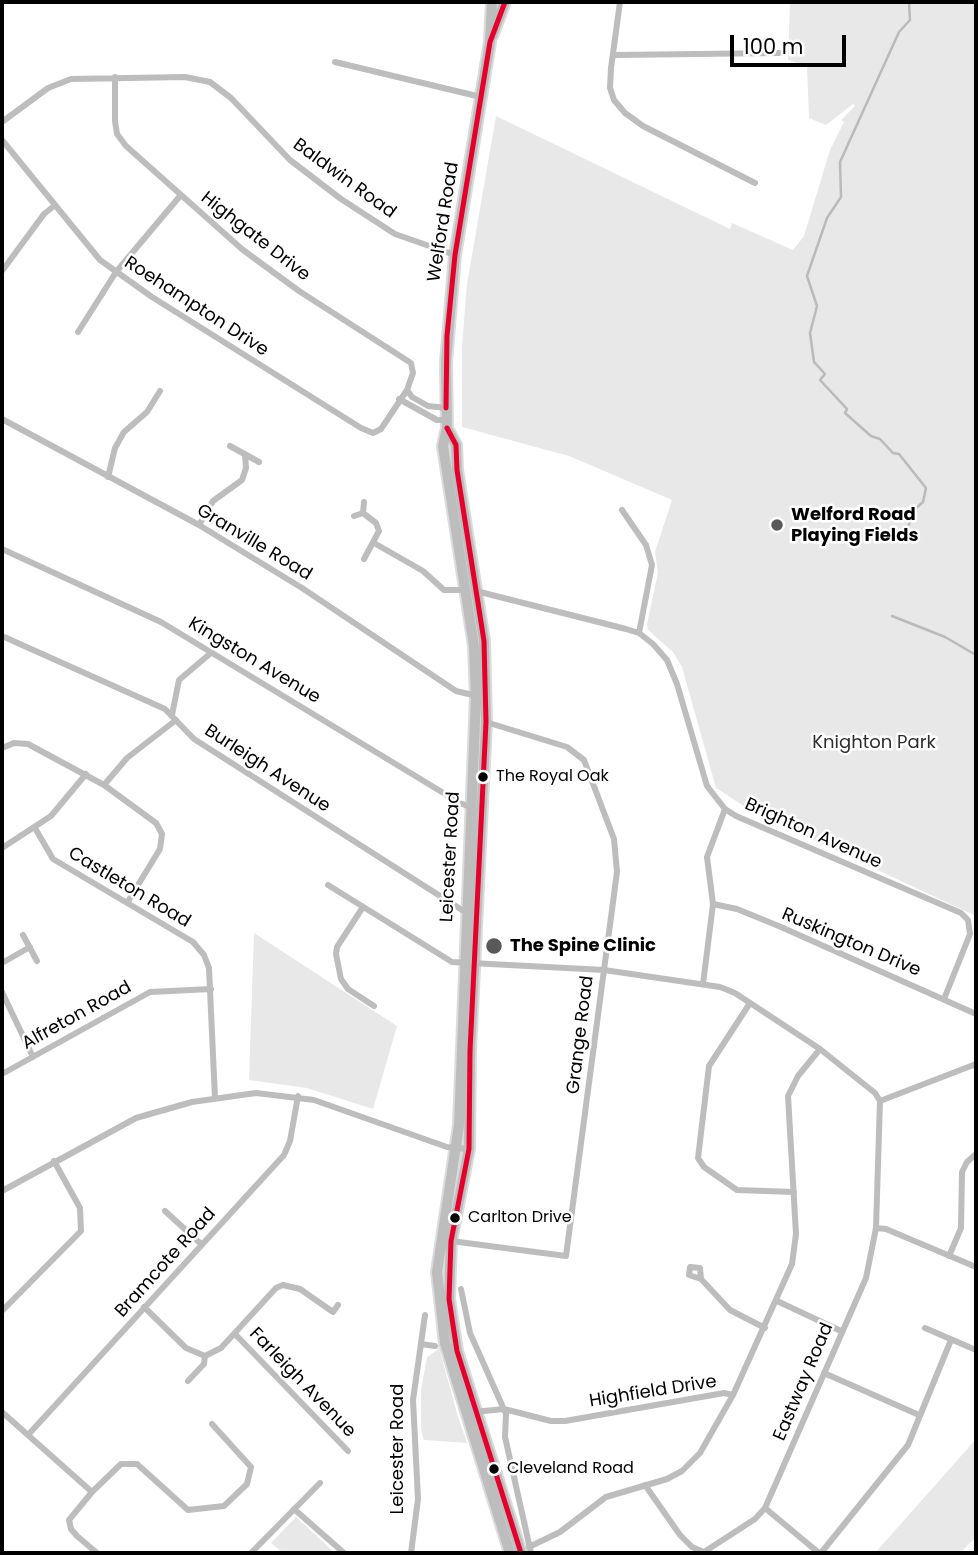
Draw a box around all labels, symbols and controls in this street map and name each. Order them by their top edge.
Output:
scale bar [733,21,848,65]
text: 100 m [743,32,803,61]
street label: Baldwin Road [288,134,400,224]
street label: Welford Road [424,161,464,283]
street label: Highgate Drive [196,188,314,286]
street label: Roehampton Drive [120,252,272,362]
street label: Granville Road [192,500,316,586]
place label: Welford Road Playing Fields [791,504,918,546]
marker: Welford Road Playing Fields [769,517,785,533]
street label: Kingston Avenue [184,613,324,709]
street label: Burleigh Avenue [200,720,334,818]
park label: Knighton Park [812,732,936,754]
place label: The Royal Oak [496,767,609,787]
marker: The Royal Oak [476,770,490,784]
street label: Leicester Road [437,791,465,923]
street label: Brighton Avenue [741,794,885,874]
street label: Castleton Road [64,843,194,933]
street label: Ruskington Drive [778,904,924,982]
place label: The Spine Clinic [510,935,656,957]
marker: The Spine Clinic [484,936,504,956]
street label: Grange Road [563,974,599,1096]
street label: Alfreton Road [19,977,135,1055]
street label: Bramcote Road [111,1204,221,1322]
place label: Carlton Drive [468,1208,572,1228]
marker: Carlton Drive [448,1211,462,1225]
street label: Eastway Road [769,1320,839,1444]
street label: Farleigh Avenue [244,1324,360,1442]
street label: Highfield Drive [588,1371,718,1413]
street label: Leicester Road [387,1384,409,1514]
place label: Cleveland Road [507,1459,634,1479]
marker: Cleveland Road [487,1462,501,1476]

